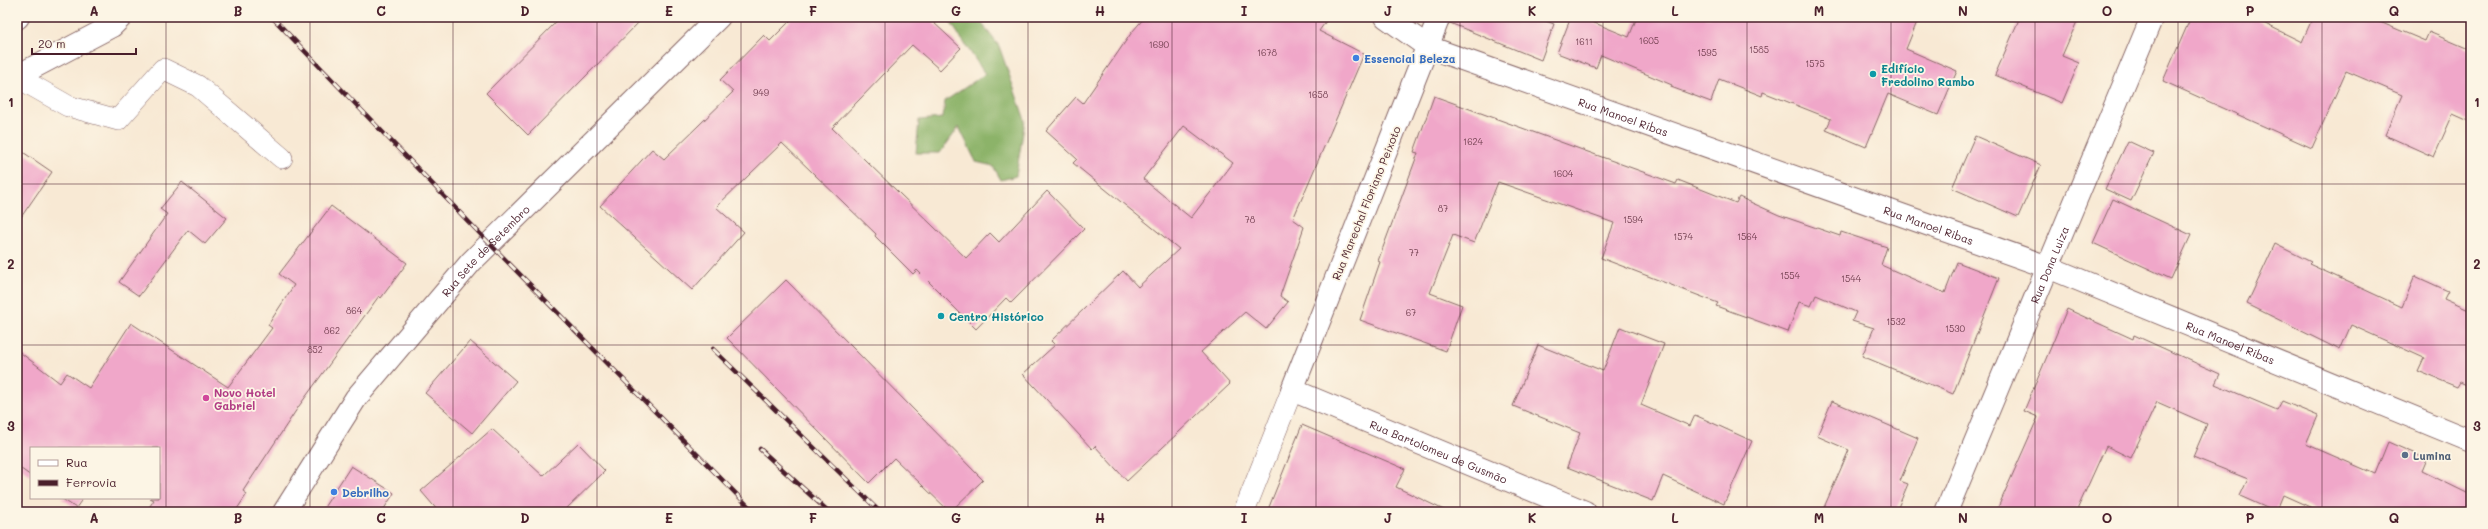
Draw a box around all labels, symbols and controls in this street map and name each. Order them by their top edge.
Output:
text: A [89,2,99,19]
text: B [234,2,243,19]
text: C [376,2,386,19]
text: D [520,2,530,19]
text: E [665,2,673,19]
text: F [809,2,817,19]
text: G [951,2,961,19]
text: H [1095,2,1105,19]
text: I [1241,2,1248,19]
text: J [1384,2,1392,19]
text: K [1528,2,1537,19]
text: L [1671,2,1679,19]
text: M [1814,2,1824,19]
text: N [1958,2,1968,19]
text: O [2102,2,2112,19]
text: P [2246,2,2255,19]
text: Q [2389,2,2399,19]
scale bar [32,30,136,56]
text: 20 m [38,35,66,51]
house number: 1605 [1639,35,1659,46]
house number: 1611 [1575,36,1593,47]
house number: 1690 [1149,39,1170,50]
house number: 1585 [1749,44,1769,55]
house number: 1678 [1257,47,1278,58]
house number: 1595 [1697,47,1717,58]
place label: Essencial Beleza [1364,51,1456,66]
marker: Essencial Beleza [1351,53,1361,63]
house number: 1575 [1805,58,1825,69]
place label: Edifício Fredolino Rambo [1881,61,1975,89]
marker: Edifício Fredolino Rambo [1868,69,1878,79]
house number: 949 [753,87,770,98]
house number: 1658 [1308,89,1329,100]
text: 1 [8,93,14,110]
street label: Rua Manoel Ribas [1576,93,1671,139]
text: 1 [2474,93,2480,110]
street label: Rua Marechal Floriano Peixoto [1328,123,1404,282]
house number: 1624 [1463,136,1484,147]
house number: 1604 [1553,168,1574,179]
street label: Rua Sete de Setembro [438,201,533,299]
street label: Rua Manoel Ribas [1882,202,1976,248]
house number: 87 [1438,203,1448,214]
house number: 78 [1245,214,1256,225]
house number: 1594 [1623,214,1644,225]
street label: Rua Dona Luiza [2026,224,2072,305]
house number: 1574 [1673,231,1693,242]
house number: 1564 [1737,231,1758,242]
house number: 77 [1409,247,1419,258]
text: 2 [7,255,15,272]
text: 2 [2473,255,2481,272]
house number: 1554 [1780,270,1801,281]
house number: 1544 [1841,273,1862,284]
house number: 864 [346,305,363,316]
house number: 67 [1406,307,1416,318]
place label: Centro Histórico [949,309,1044,324]
marker: Centro Histórico [936,311,946,321]
house number: 1532 [1886,316,1906,327]
street label: Rua Manoel Ribas [2184,317,2277,367]
house number: 1530 [1945,323,1965,334]
house number: 862 [324,325,340,336]
house number: 852 [307,344,323,355]
place label: Novo Hotel Gabriel [214,385,276,413]
marker: Novo Hotel Gabriel [201,393,211,403]
street label: Rua Bartolomeu de Gusmão [1368,416,1510,487]
text: 3 [7,417,15,434]
text: 3 [2473,417,2481,434]
legend [30,447,160,499]
place label: Lumina [2413,448,2451,463]
marker: Lumina [2400,450,2410,460]
text: Rua [66,454,88,470]
text: Ferrovia [66,474,117,490]
place label: Debrilho [342,485,389,500]
marker: Debrilho [329,487,339,497]
text: A [89,509,99,526]
text: B [234,509,243,526]
text: C [376,509,386,526]
text: D [520,509,530,526]
text: E [665,509,673,526]
text: F [809,509,817,526]
text: G [951,509,961,526]
text: H [1095,509,1105,526]
text: I [1241,509,1248,526]
text: J [1384,509,1392,526]
text: K [1528,509,1537,526]
text: L [1671,509,1679,526]
text: M [1814,509,1824,526]
text: N [1958,509,1968,526]
text: O [2102,509,2112,526]
text: P [2246,509,2255,526]
text: Q [2389,509,2399,526]

